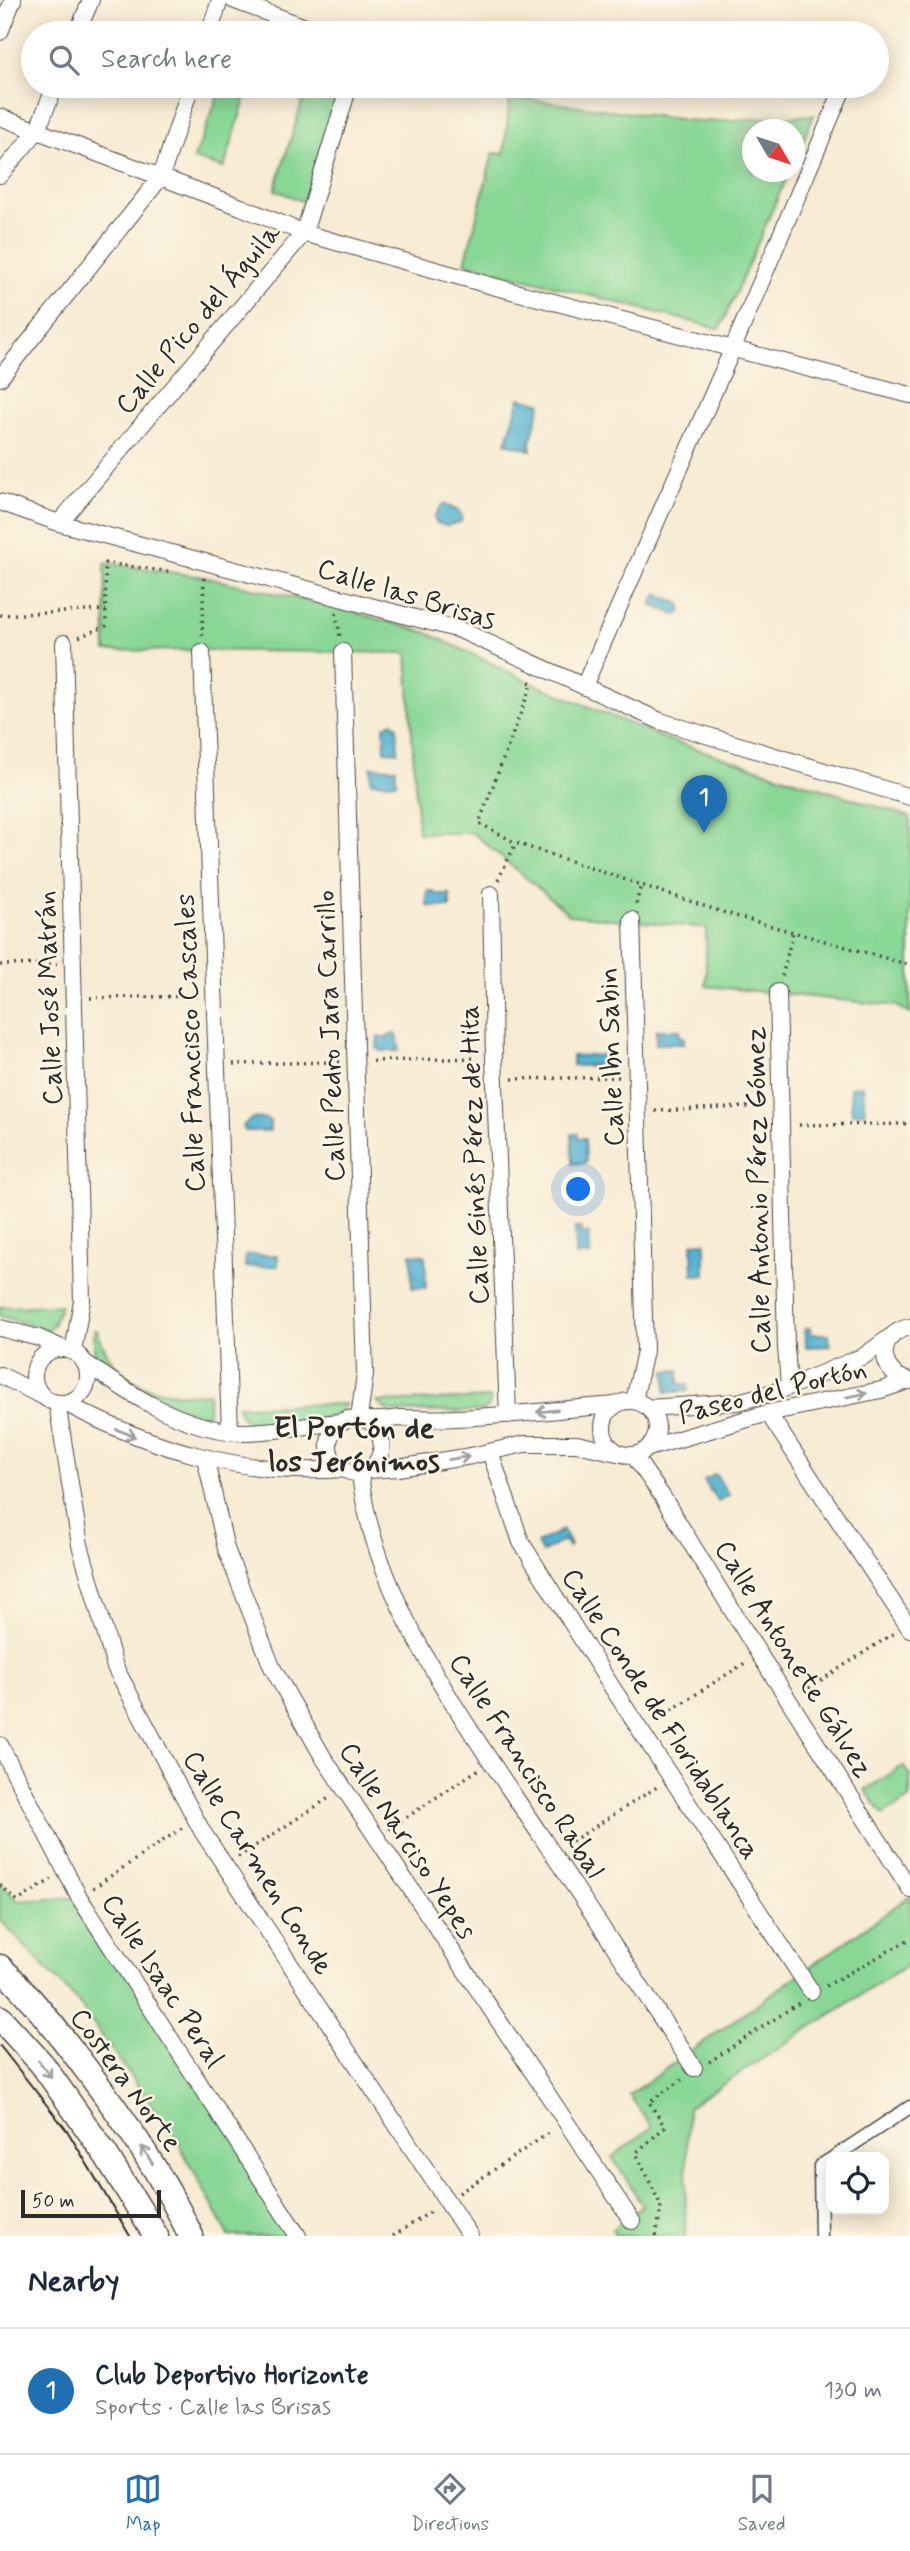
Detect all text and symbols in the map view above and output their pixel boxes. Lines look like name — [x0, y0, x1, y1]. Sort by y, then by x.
search box — [21, 21, 889, 98]
icon: search — [45, 41, 83, 79]
text: Search here — [101, 43, 232, 77]
north arrow — [742, 119, 805, 182]
street label: Calle Pico del Águila — [107, 215, 290, 423]
street label: Calle las Brisas — [313, 551, 500, 640]
pin: 1 — [681, 775, 727, 833]
street label: Calle Pedro Jara Carrillo — [308, 889, 355, 1182]
street label: Calle José Matrán — [28, 890, 73, 1106]
street label: Calle Francisco Cascales — [168, 893, 215, 1193]
street label: Calle Ibn Sabin — [591, 967, 634, 1147]
street label: Calle Ginés Pérez de Hita — [452, 1005, 499, 1305]
street label: Calle Antonio Pérez Gómez — [738, 1026, 781, 1354]
your location — [561, 1172, 595, 1206]
street label: Paseo del Portón — [675, 1351, 871, 1434]
one-way arrow — [845, 1387, 868, 1401]
one-way arrow — [536, 1405, 559, 1418]
district label: El Portón de los Jerónimos — [268, 1409, 440, 1482]
one-way arrow — [114, 1428, 136, 1440]
one-way arrow — [448, 1451, 470, 1464]
street label: Calle Antonete Gálvez — [705, 1534, 881, 1785]
street label: Calle Conde de Floridablanca — [552, 1562, 768, 1867]
street label: Calle Francisco Rabal — [439, 1647, 612, 1886]
street label: Calle Narciso Yepes — [329, 1736, 485, 1947]
street label: Calle Carmen Conde — [173, 1744, 341, 1983]
street label: Calle Isaac Peral — [92, 1887, 232, 2075]
street label: Costera Norte — [60, 2001, 190, 2160]
one-way arrow — [38, 2060, 53, 2078]
one-way arrow — [139, 2145, 153, 2165]
map controls — [826, 2152, 889, 2215]
button: locate — [826, 2152, 889, 2215]
scale bar — [21, 2187, 161, 2219]
text: 50 m — [32, 2189, 75, 2214]
text: Nearby — [28, 2262, 119, 2301]
text: Club Deportivo Horizonte — [95, 2359, 369, 2393]
text: 1 — [46, 2376, 56, 2406]
text: 130 m — [824, 2376, 882, 2406]
text: Sports · Calle las Brisas — [95, 2393, 331, 2423]
tab: Map — [124, 2470, 162, 2537]
tab: Directions — [411, 2470, 489, 2537]
tab: Saved — [738, 2470, 786, 2537]

